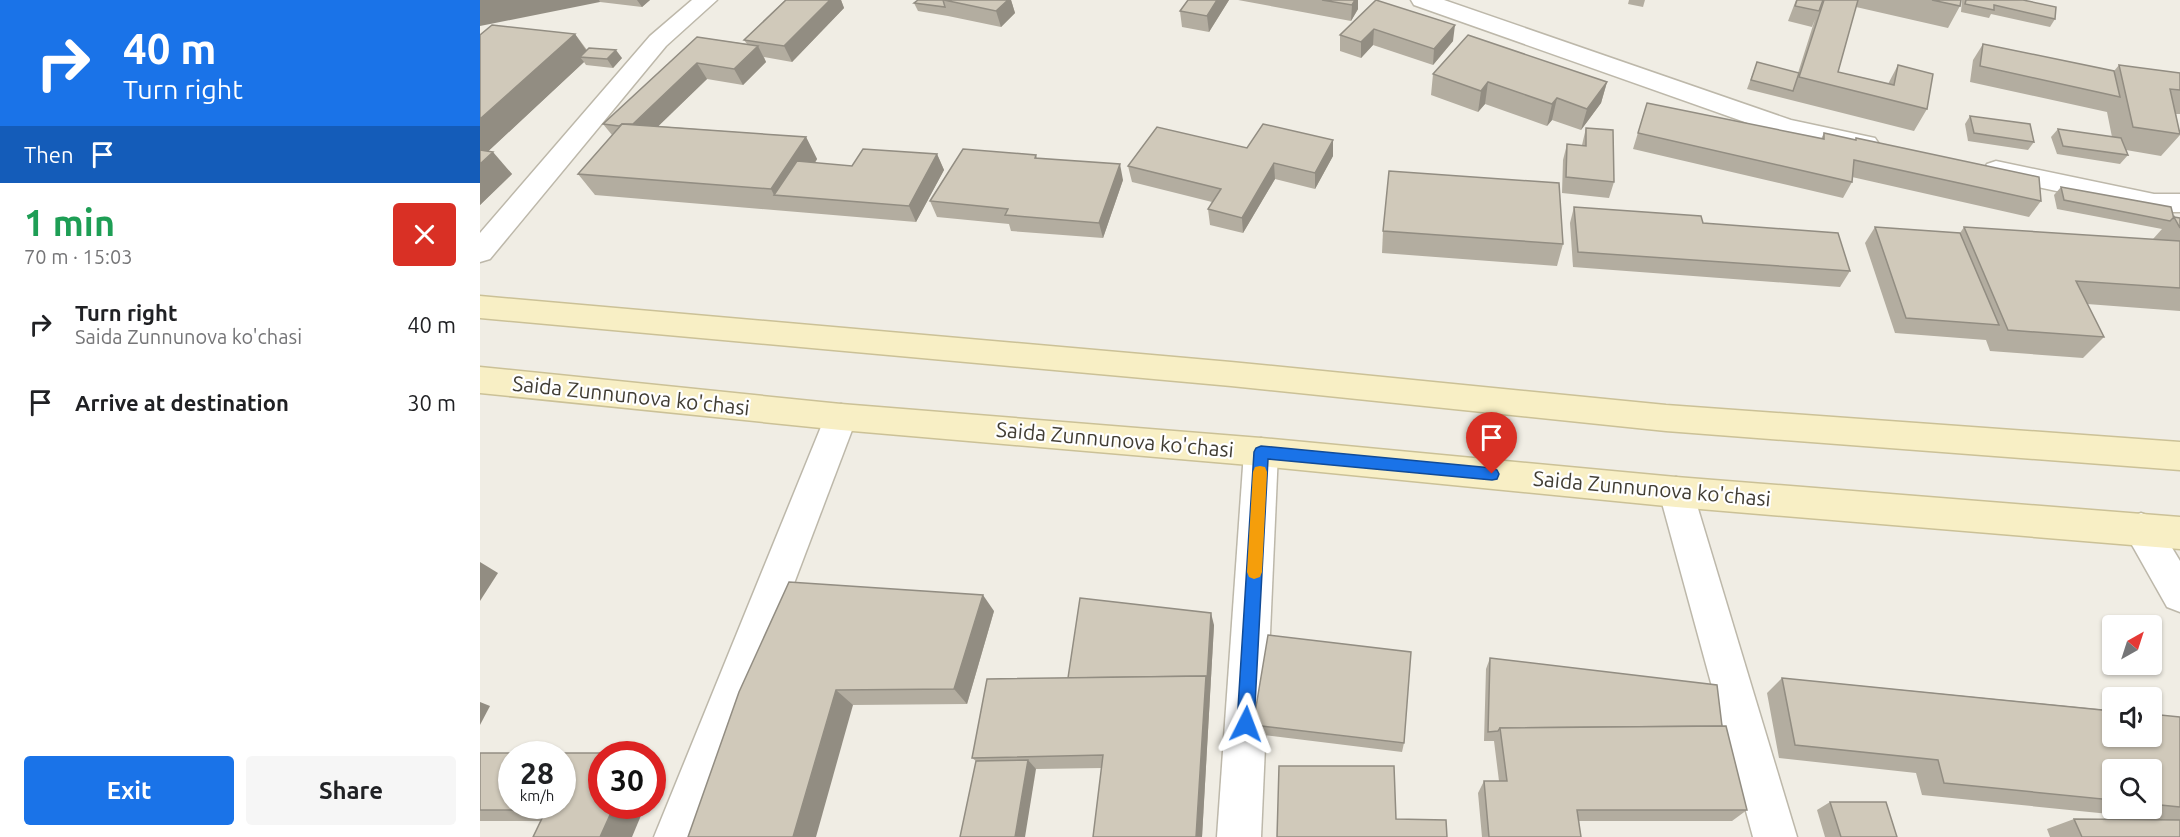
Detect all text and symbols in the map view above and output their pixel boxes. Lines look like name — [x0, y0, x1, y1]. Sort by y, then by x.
icon: right — [24, 24, 102, 102]
text: 40 m — [123, 25, 217, 72]
text: Turn right — [123, 74, 243, 104]
icon: arrive — [86, 138, 119, 171]
text: Then — [24, 142, 74, 167]
text: 1 min — [24, 202, 115, 243]
button: close — [393, 203, 456, 266]
text: 70 m · 15:03 — [24, 245, 133, 268]
text: Turn right — [75, 300, 177, 325]
icon: right — [24, 308, 57, 341]
text: 40 m — [407, 312, 456, 337]
text: Saida Zunnunova ko'chasi — [75, 325, 302, 348]
street label: Saida Zunnunova ko'chasi — [511, 371, 751, 419]
icon: arrive — [24, 386, 57, 419]
text: Arrive at destination — [75, 390, 289, 415]
text: 30 m — [407, 390, 456, 415]
pin — [1466, 412, 1517, 474]
street label: Saida Zunnunova ko'chasi — [995, 417, 1235, 461]
icon: arrive — [1475, 421, 1508, 454]
street label: Saida Zunnunova ko'chasi — [1532, 466, 1772, 510]
north arrow — [2102, 615, 2162, 675]
map controls — [2102, 615, 2162, 819]
button: sound — [2102, 687, 2162, 747]
position arrow — [1214, 692, 1278, 756]
speed limit sign: 30 — [588, 741, 666, 819]
button: Exit — [24, 756, 234, 825]
button: Share — [246, 756, 456, 825]
text: 28 — [520, 756, 554, 790]
button: search — [2102, 759, 2162, 819]
text: km/h — [520, 787, 554, 804]

